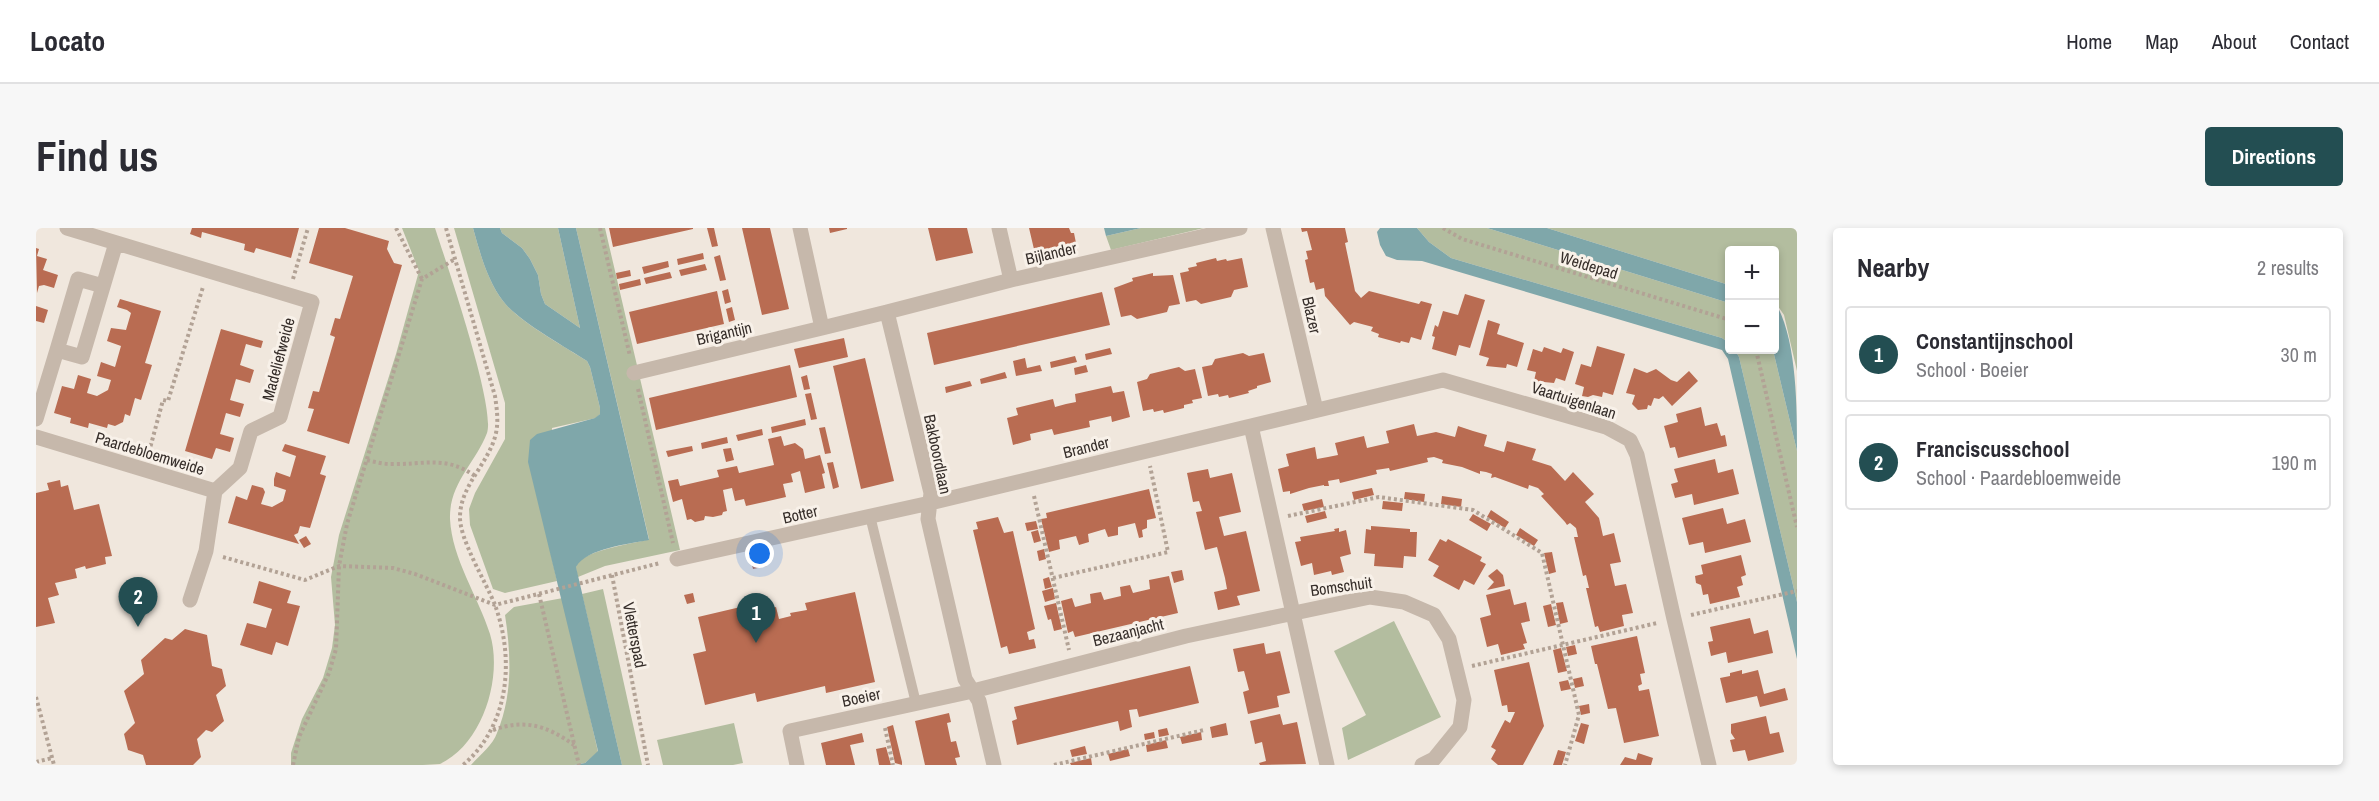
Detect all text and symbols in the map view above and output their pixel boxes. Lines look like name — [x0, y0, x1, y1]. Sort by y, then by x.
text: Locato — [30, 22, 105, 60]
text: Home — [2066, 27, 2112, 56]
text: Map — [2145, 27, 2179, 56]
text: About — [2212, 27, 2257, 56]
text: Contact — [2290, 27, 2349, 56]
button: Directions — [2205, 127, 2343, 186]
text: Find us — [36, 128, 158, 184]
street label: Bijlander — [1023, 236, 1079, 270]
street label: Weidepad — [1557, 246, 1621, 284]
map controls — [1725, 246, 1779, 354]
button: + — [1725, 246, 1779, 300]
text: Nearby — [1857, 250, 1929, 285]
text: 2 results — [2257, 254, 2319, 281]
street label: Blazer — [1297, 294, 1327, 336]
button: − — [1725, 300, 1779, 354]
street label: Madeliefweide — [256, 315, 300, 403]
street label: Brigantijn — [694, 316, 754, 350]
text: Constantijnschool — [1916, 326, 2073, 356]
text: 1 — [1874, 341, 1883, 368]
text: 30 m — [2281, 341, 2317, 368]
text: School · Boeier — [1916, 356, 2028, 383]
street label: Vaartuigenlaan — [1529, 376, 1619, 424]
street label: Bakboordlaan — [919, 412, 957, 496]
street label: Paardebloemweide — [93, 426, 207, 480]
street label: Brander — [1061, 431, 1112, 463]
text: Franciscusschool — [1916, 434, 2069, 464]
text: 2 — [1874, 449, 1883, 476]
text: 190 m — [2271, 449, 2317, 476]
text: School · Paardebloemweide — [1916, 464, 2121, 491]
street label: Botter — [780, 499, 820, 529]
your location — [745, 539, 774, 568]
street label: Bomschuit — [1309, 571, 1374, 601]
pin: 2 — [118, 578, 158, 627]
pin: 1 — [736, 594, 776, 643]
street label: Vletterspad — [618, 600, 652, 670]
street label: Bezaanjacht — [1090, 613, 1166, 651]
street label: Boeier — [840, 682, 883, 712]

